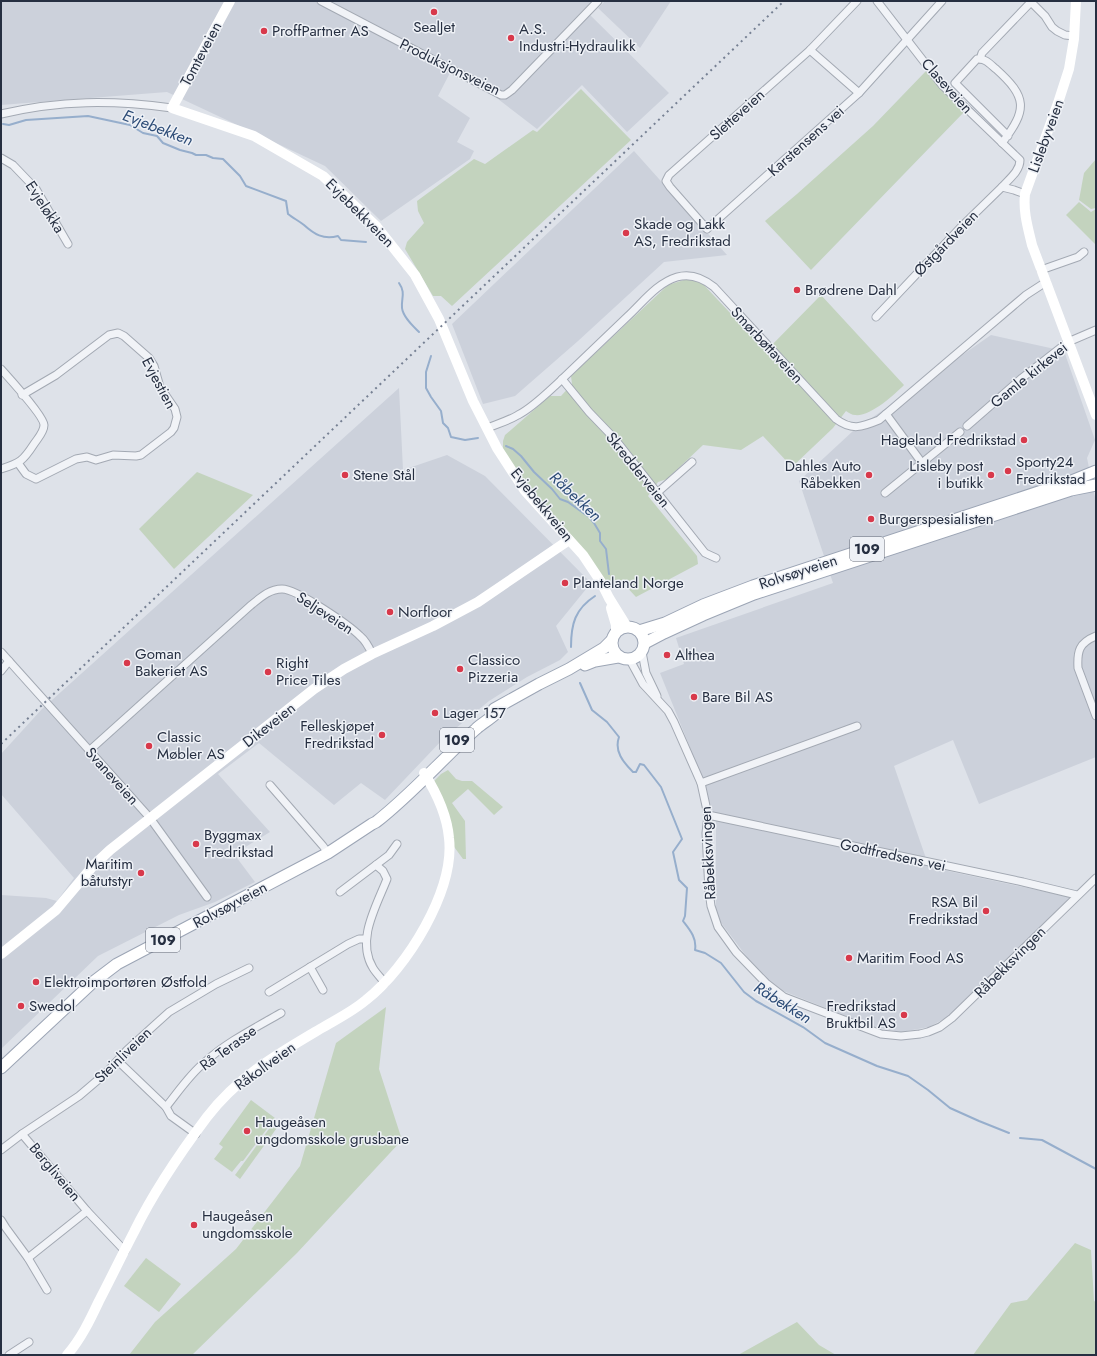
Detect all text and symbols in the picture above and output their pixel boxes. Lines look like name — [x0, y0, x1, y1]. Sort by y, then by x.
marker: SealJet — [429, 7, 439, 17]
place label: SealJet — [413, 16, 455, 38]
street label: Tomteveien — [175, 18, 227, 90]
place label: A.S. Industri-Hydraulikk — [519, 18, 636, 57]
place label: ProffPartner AS — [272, 20, 369, 42]
marker: ProffPartner AS — [259, 26, 269, 36]
street label: Produksjonsveien — [396, 33, 504, 101]
marker: A.S. Industri-Hydraulikk — [506, 33, 516, 43]
street label: Claseveien — [916, 53, 978, 119]
street label: Sletteveien — [704, 84, 770, 146]
street label: Lislebyveien — [1023, 96, 1069, 176]
street label: Karstensens vei — [763, 101, 849, 181]
water label: Evjebekken — [119, 104, 196, 151]
street label: Evjebekkveien — [321, 174, 399, 252]
street label: Evjeløkka — [20, 177, 70, 237]
street label: Østgårdveien — [909, 205, 983, 281]
place label: Skade og Lakk AS, Fredrikstad — [634, 213, 731, 252]
marker: Skade og Lakk AS, Fredrikstad — [621, 228, 631, 238]
place label: Brødrene Dahl — [805, 279, 897, 301]
marker: Brødrene Dahl — [792, 285, 802, 295]
street label: Smørbøttaveien — [726, 302, 808, 388]
street label: Gamle kirkevei — [986, 337, 1072, 413]
street label: Evjestien — [136, 353, 182, 413]
street label: Skredderveien — [601, 428, 675, 512]
place label: Hageland Fredrikstad — [881, 429, 1016, 451]
marker: Hageland Fredrikstad — [1019, 435, 1029, 445]
place label: Sporty24 Fredrikstad — [1016, 451, 1085, 490]
place label: Dahles Auto Råbekken — [785, 455, 861, 494]
place label: Lisleby post i butikk — [909, 455, 983, 494]
street label: Evjebekkveien — [505, 463, 579, 547]
place label: Stene Stål — [353, 464, 415, 486]
water label: Råbekken — [544, 466, 607, 527]
marker: Sporty24 Fredrikstad — [1003, 466, 1013, 476]
marker: Stene Stål — [340, 470, 350, 480]
marker: Dahles Auto Råbekken — [864, 470, 874, 480]
marker: Lisleby post i butikk — [986, 470, 996, 480]
place label: Burgerspesialisten — [879, 508, 994, 530]
marker: Burgerspesialisten — [866, 514, 876, 524]
road number: 109 — [850, 537, 884, 561]
street label: Rolvsøyveien — [756, 549, 840, 595]
place label: Planteland Norge — [573, 572, 684, 594]
marker: Planteland Norge — [560, 578, 570, 588]
street label: Seljeveien — [292, 586, 358, 640]
place label: Norfloor — [398, 601, 453, 623]
marker: Norfloor — [385, 607, 395, 617]
place label: Goman Bakeriet AS — [135, 643, 208, 682]
place label: Althea — [675, 644, 715, 666]
place label: Classico Pizzeria — [468, 649, 520, 688]
marker: Althea — [662, 650, 672, 660]
place label: Right Price Tiles — [276, 652, 340, 691]
marker: Goman Bakeriet AS — [122, 658, 132, 668]
marker: Classico Pizzeria — [455, 664, 465, 674]
marker: Right Price Tiles — [263, 667, 273, 677]
place label: Bare Bil AS — [702, 686, 773, 708]
marker: Bare Bil AS — [689, 692, 699, 702]
street label: Dikeveien — [238, 697, 300, 753]
place label: Lager 157 — [443, 702, 506, 724]
marker: Lager 157 — [430, 708, 440, 718]
place label: Felleskjøpet Fredrikstad — [300, 715, 374, 754]
place label: Classic Møbler AS — [157, 726, 225, 765]
road number: 109 — [440, 728, 474, 752]
marker: Felleskjøpet Fredrikstad — [377, 730, 387, 740]
marker: Classic Møbler AS — [144, 741, 154, 751]
street label: Svaneveien — [80, 742, 144, 810]
street label: Råbekksvingen — [695, 806, 721, 900]
place label: Byggmax Fredrikstad — [204, 824, 273, 863]
street label: Godtfredsens vei — [838, 833, 948, 877]
marker: Byggmax Fredrikstad — [191, 839, 201, 849]
place label: Maritim båtutstyr — [81, 853, 134, 892]
marker: Maritim båtutstyr — [136, 868, 146, 878]
street label: Rolvsøyveien — [189, 876, 271, 934]
place label: RSA Bil Fredrikstad — [909, 891, 978, 930]
marker: RSA Bil Fredrikstad — [981, 906, 991, 916]
street label: Råbekksvingen — [969, 921, 1051, 1003]
road number: 109 — [146, 928, 180, 952]
place label: Maritim Food AS — [857, 947, 964, 969]
marker: Maritim Food AS — [844, 953, 854, 963]
place label: Elektroimportøren Østfold — [44, 971, 207, 993]
water label: Råbekken — [750, 976, 816, 1029]
marker: Elektroimportøren Østfold — [31, 977, 41, 987]
place label: Swedol — [29, 995, 75, 1017]
place label: Fredrikstad Bruktbil AS — [826, 995, 896, 1034]
marker: Swedol — [16, 1001, 26, 1011]
marker: Fredrikstad Bruktbil AS — [899, 1010, 909, 1020]
street label: Rå Terasse — [195, 1020, 261, 1076]
street label: Steinliveien — [89, 1022, 157, 1088]
street label: Råkollveien — [230, 1036, 300, 1096]
place label: Haugeåsen ungdomsskole grusbane — [255, 1111, 409, 1150]
marker: Haugeåsen ungdomsskole grusbane — [242, 1126, 252, 1136]
street label: Bergliveien — [24, 1138, 86, 1206]
place label: Haugeåsen ungdomsskole — [202, 1205, 293, 1244]
marker: Haugeåsen ungdomsskole — [189, 1220, 199, 1230]

